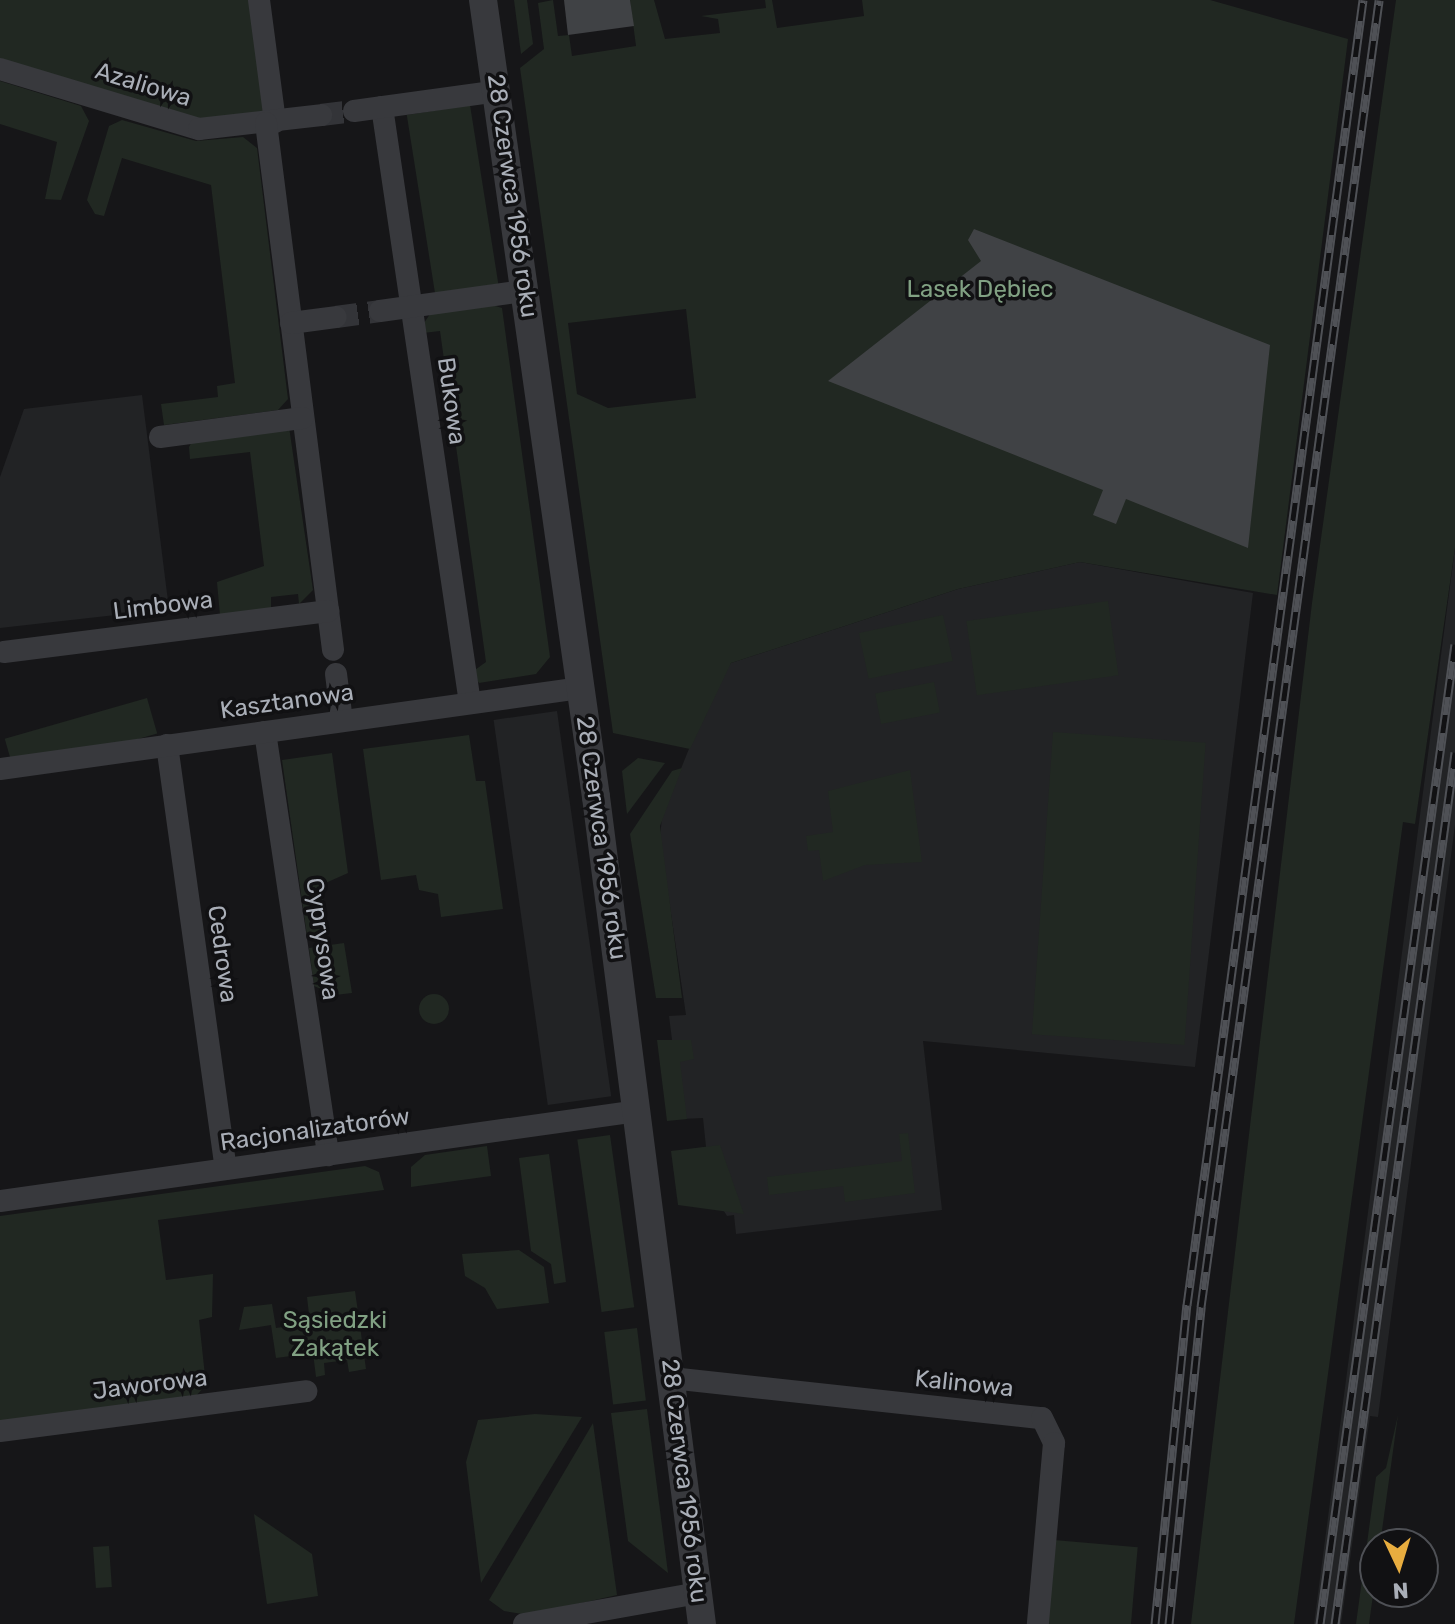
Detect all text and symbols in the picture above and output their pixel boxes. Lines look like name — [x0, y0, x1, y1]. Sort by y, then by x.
street label: Azaliowa — [92, 57, 194, 113]
street label: 28 Czerwca 1956 roku — [481, 72, 543, 320]
park label: Lasek Dębiec — [906, 276, 1054, 304]
street label: Bukowa — [431, 355, 471, 447]
street label: Limbowa — [111, 586, 215, 626]
street label: Kasztanowa — [218, 678, 356, 726]
street label: 28 Czerwca 1956 roku — [570, 714, 632, 962]
street label: Cyprysowa — [299, 876, 345, 1002]
street label: Cedrowa — [201, 903, 243, 1005]
street label: Racjonalizatorów — [218, 1102, 412, 1158]
park label: Sąsiedzki Zakątek — [283, 1307, 387, 1363]
street label: 28 Czerwca 1956 roku — [655, 1357, 713, 1605]
street label: Jaworowa — [91, 1364, 209, 1406]
street label: Kalinowa — [913, 1364, 1015, 1404]
north arrow — [1359, 1528, 1439, 1608]
text: N — [1392, 1576, 1409, 1604]

